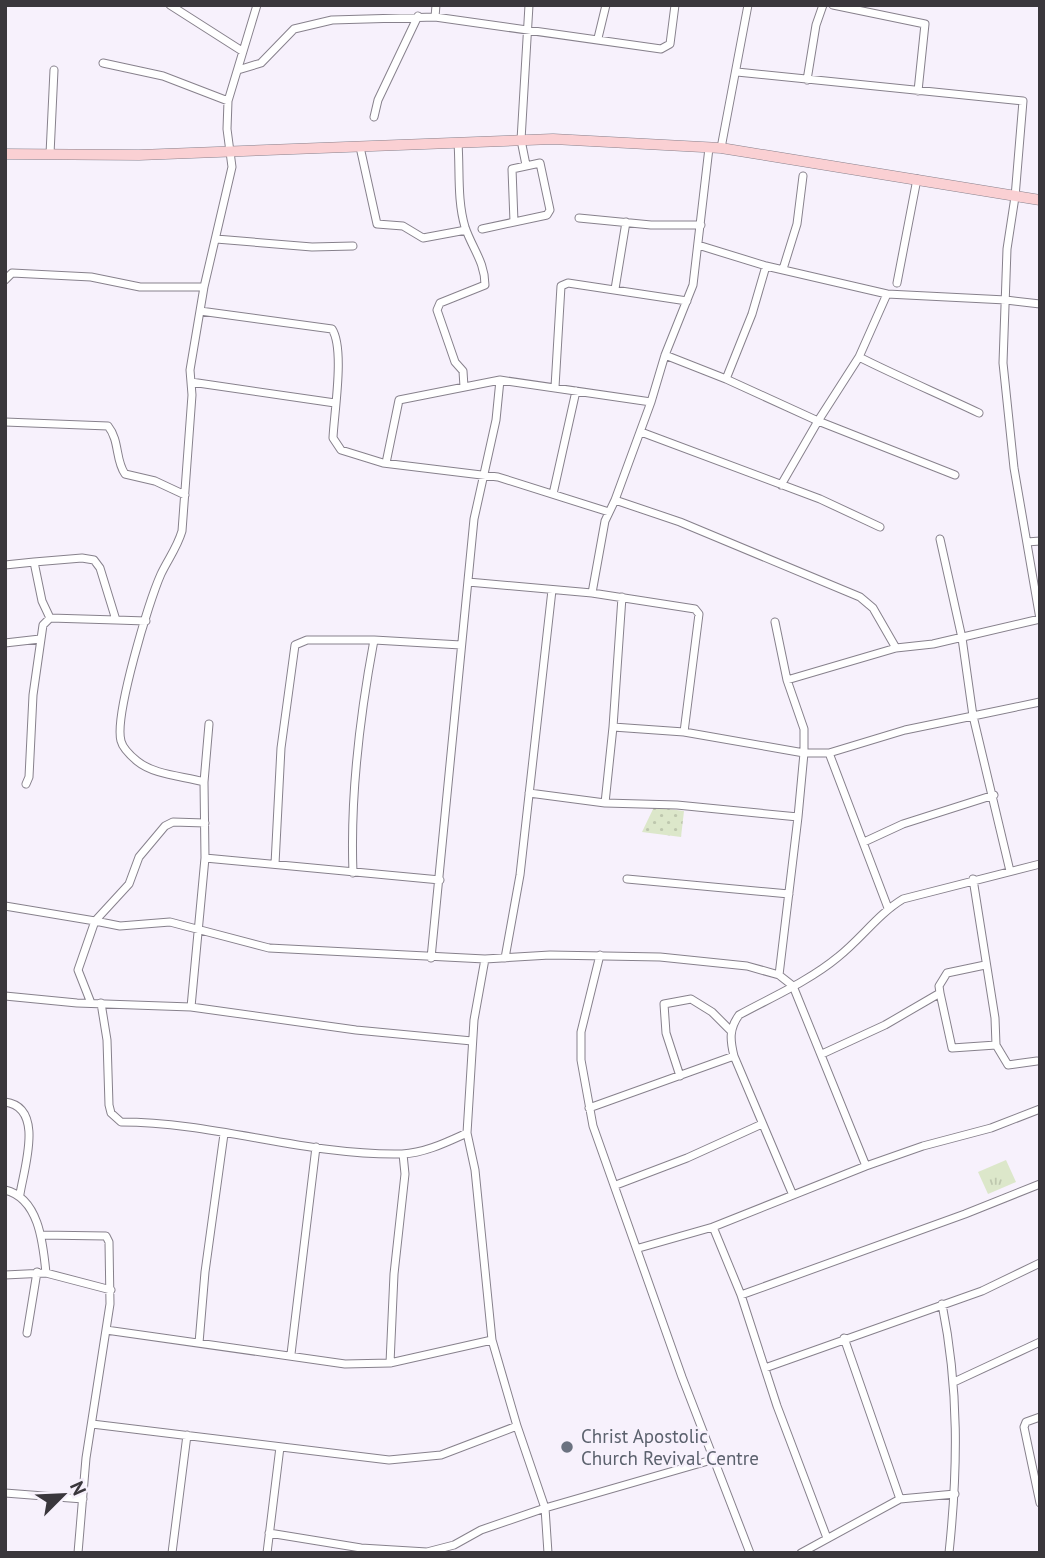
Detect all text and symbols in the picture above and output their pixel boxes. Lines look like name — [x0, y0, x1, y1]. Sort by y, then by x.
place label: Christ Apostolic Church Revival Centre — [581, 1424, 759, 1470]
marker: Christ Apostolic Church Revival Centre — [559, 1439, 575, 1455]
north arrow — [28, 1460, 98, 1530]
text: N — [65, 1478, 92, 1499]

